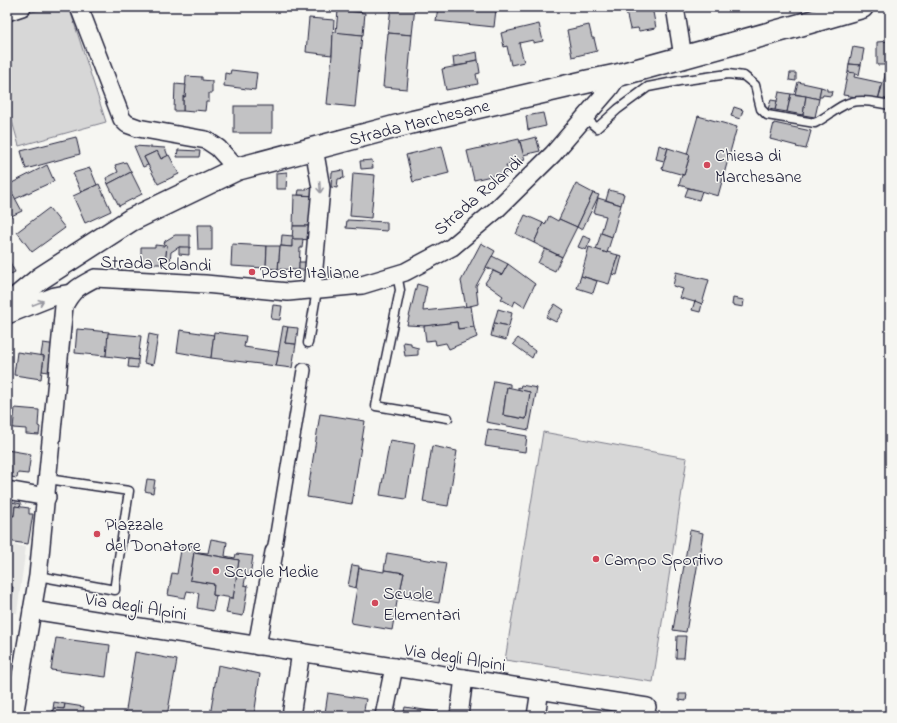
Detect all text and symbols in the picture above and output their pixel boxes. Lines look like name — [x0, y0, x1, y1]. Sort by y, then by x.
street label: Strada Marchesane — [347, 94, 493, 154]
place label: Chiesa di Marchesane — [715, 144, 803, 191]
street label: Strada Rolandi — [429, 150, 530, 243]
marker: Chiesa di Marchesane — [702, 160, 712, 170]
one-way arrow — [316, 180, 323, 193]
street label: Strada Rolandi — [100, 250, 212, 280]
place label: Poste Italiane — [260, 261, 360, 287]
marker: Poste Italiane — [247, 267, 257, 277]
one-way arrow — [32, 298, 44, 306]
place label: Piazzale del Donatore — [105, 513, 202, 560]
marker: Piazzale del Donatore — [92, 529, 102, 539]
place label: Campo Sportivo — [604, 548, 723, 574]
marker: Campo Sportivo — [591, 554, 601, 564]
place label: Scuole Medie — [224, 560, 320, 586]
marker: Scuole Medie — [211, 566, 221, 576]
place label: Scuole Elementari — [383, 582, 461, 629]
street label: Via degli Alpini — [82, 587, 188, 630]
marker: Scuole Elementari — [370, 598, 380, 608]
street label: Via degli Alpini — [401, 638, 507, 681]

